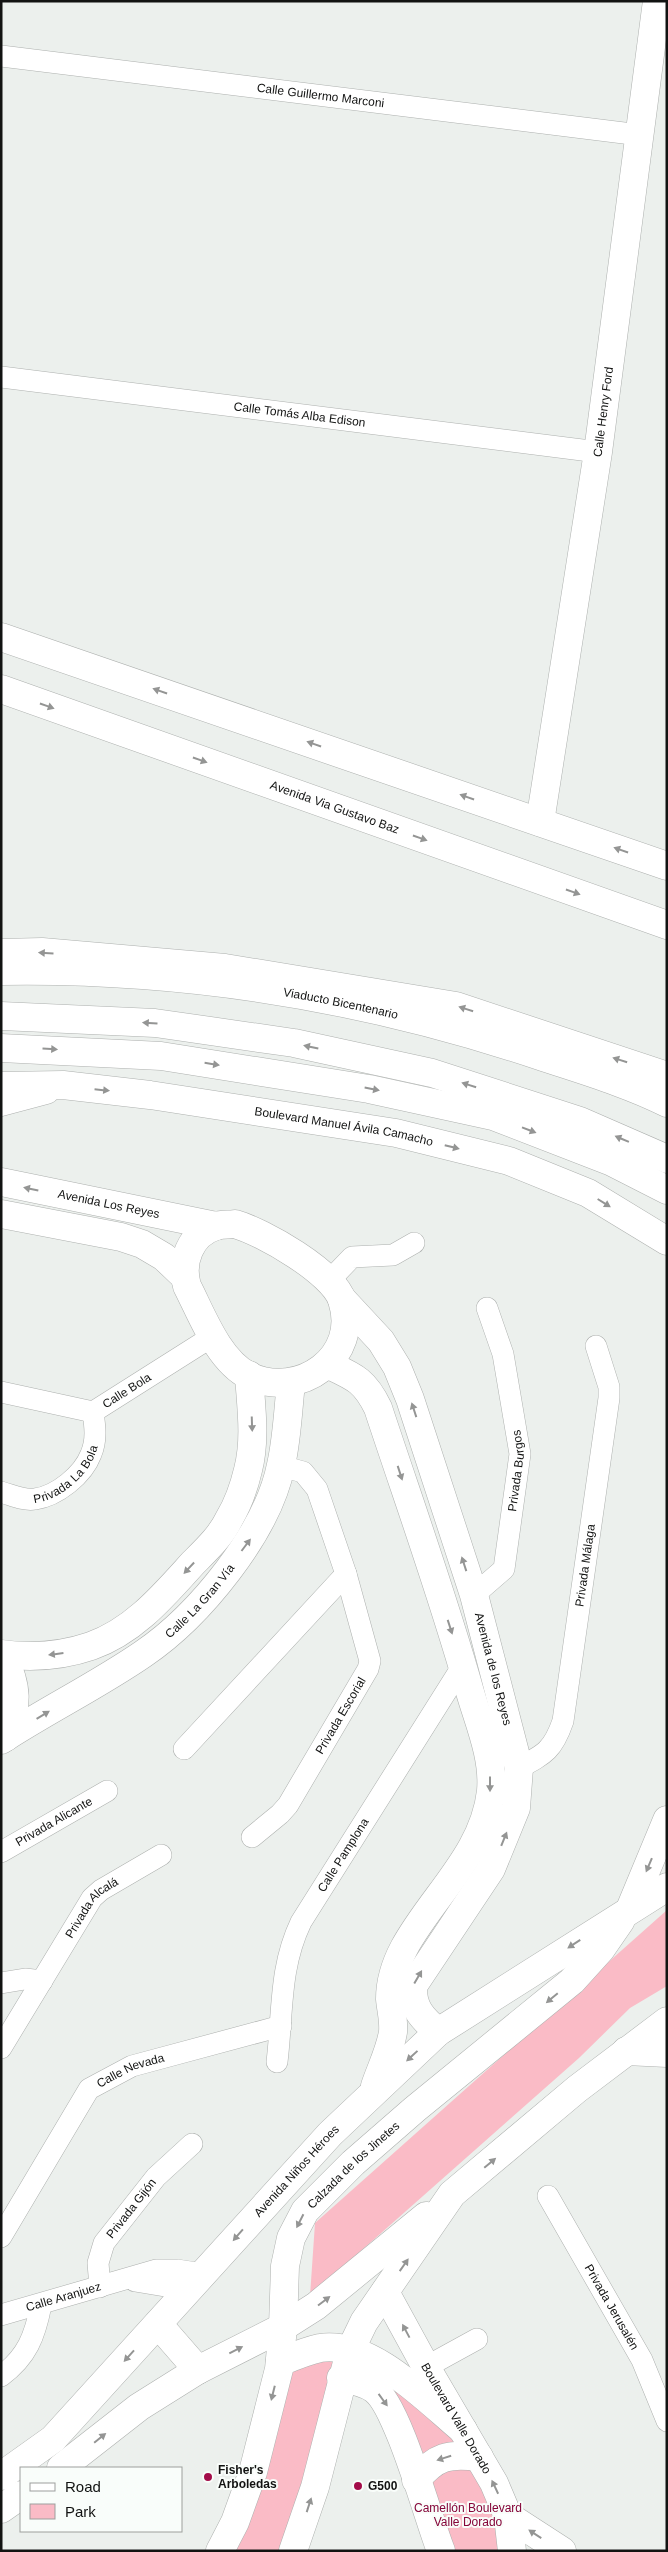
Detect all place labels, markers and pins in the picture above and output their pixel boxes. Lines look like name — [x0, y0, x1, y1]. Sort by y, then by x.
place label: Fisher's Arboledas — [218, 2463, 277, 2491]
marker: Fisher's Arboledas — [202, 2471, 214, 2483]
place label: G500 — [368, 2479, 398, 2493]
marker: G500 — [352, 2480, 364, 2492]

